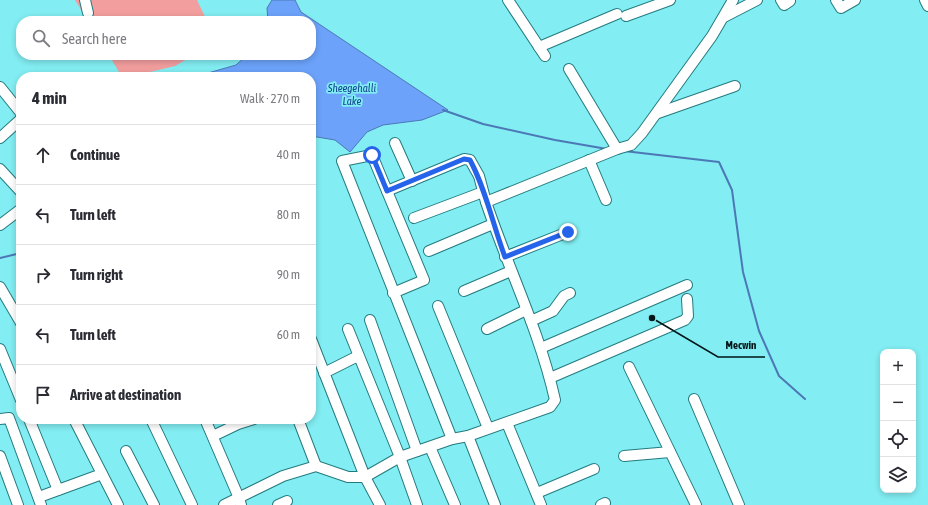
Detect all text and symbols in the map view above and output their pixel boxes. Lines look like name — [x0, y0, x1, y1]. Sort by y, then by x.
search box — [16, 16, 316, 60]
icon: search — [30, 27, 52, 49]
text: Search here — [62, 30, 127, 47]
water label: Sheegehalli Lake — [327, 82, 377, 107]
text: 4 min — [32, 88, 67, 108]
text: Walk · 270 m — [240, 91, 300, 106]
icon: ahead — [32, 144, 54, 166]
text: Continue — [70, 146, 120, 163]
route start — [363, 146, 381, 164]
text: 40 m — [277, 147, 300, 162]
icon: left — [32, 204, 54, 226]
text: Turn left — [70, 206, 116, 223]
text: 80 m — [277, 207, 300, 222]
route end — [559, 223, 577, 241]
icon: right — [32, 264, 54, 286]
text: Turn right — [70, 266, 123, 283]
text: 90 m — [277, 267, 300, 282]
icon: left — [32, 324, 54, 346]
text: Turn left — [70, 326, 116, 343]
text: 60 m — [277, 327, 300, 342]
callout: Mecwin — [718, 334, 765, 357]
text: Mecwin — [726, 339, 756, 351]
map controls — [880, 349, 916, 493]
button: + — [880, 349, 916, 385]
icon: arrive — [32, 384, 54, 406]
button: − — [880, 385, 916, 421]
text: Arrive at destination — [70, 386, 181, 403]
button: locate — [880, 421, 916, 457]
button: layers — [880, 457, 916, 493]

